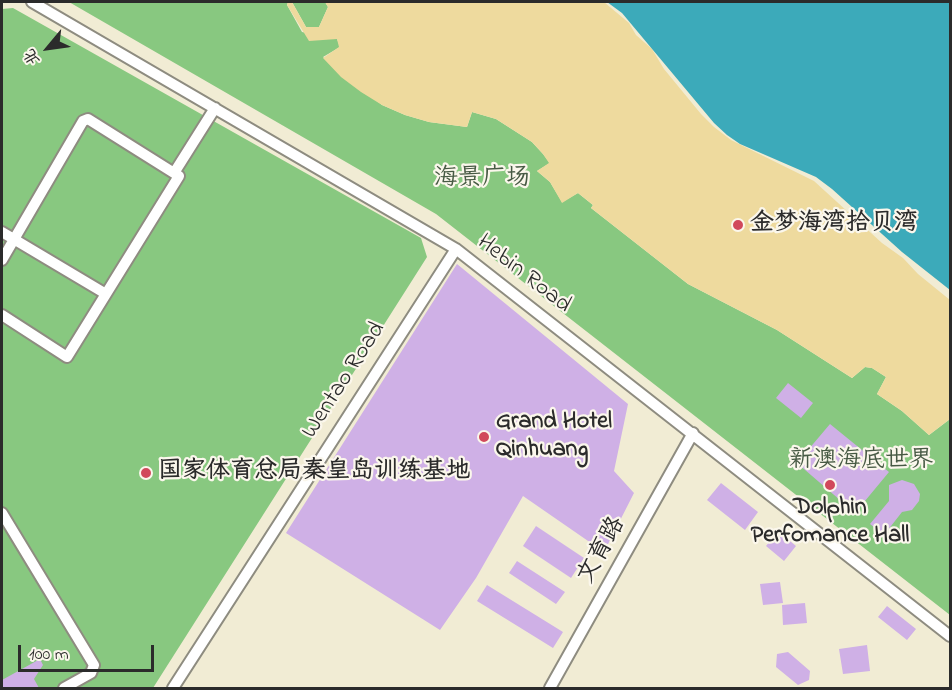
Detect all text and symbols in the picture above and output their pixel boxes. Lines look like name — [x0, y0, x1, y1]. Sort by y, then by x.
north arrow — [18, 18, 78, 78]
text: 北 — [18, 44, 47, 70]
park label: 海景广场 — [434, 166, 530, 194]
place label: 金梦海湾拾贝湾 — [750, 211, 918, 239]
marker: 金梦海湾拾贝湾 — [731, 218, 745, 232]
street label: Hebin Road — [470, 229, 576, 321]
street label: Wentao Road — [297, 317, 393, 445]
place label: Grand Hotel Qinhuang — [496, 409, 612, 465]
marker: Grand Hotel Qinhuang — [477, 430, 491, 444]
park label: 新澳海底世界 — [789, 448, 933, 476]
place label: 国家体育总局秦皇岛训练基地 — [158, 459, 470, 487]
marker: 国家体育总局秦皇岛训练基地 — [139, 466, 153, 480]
marker: Dolphin Perfomance Hall — [823, 478, 837, 492]
place label: Dolphin Perfomance Hall — [751, 495, 909, 551]
street label: 文育路 — [573, 513, 633, 589]
scale bar — [21, 633, 158, 671]
text: 100 m — [29, 642, 69, 668]

